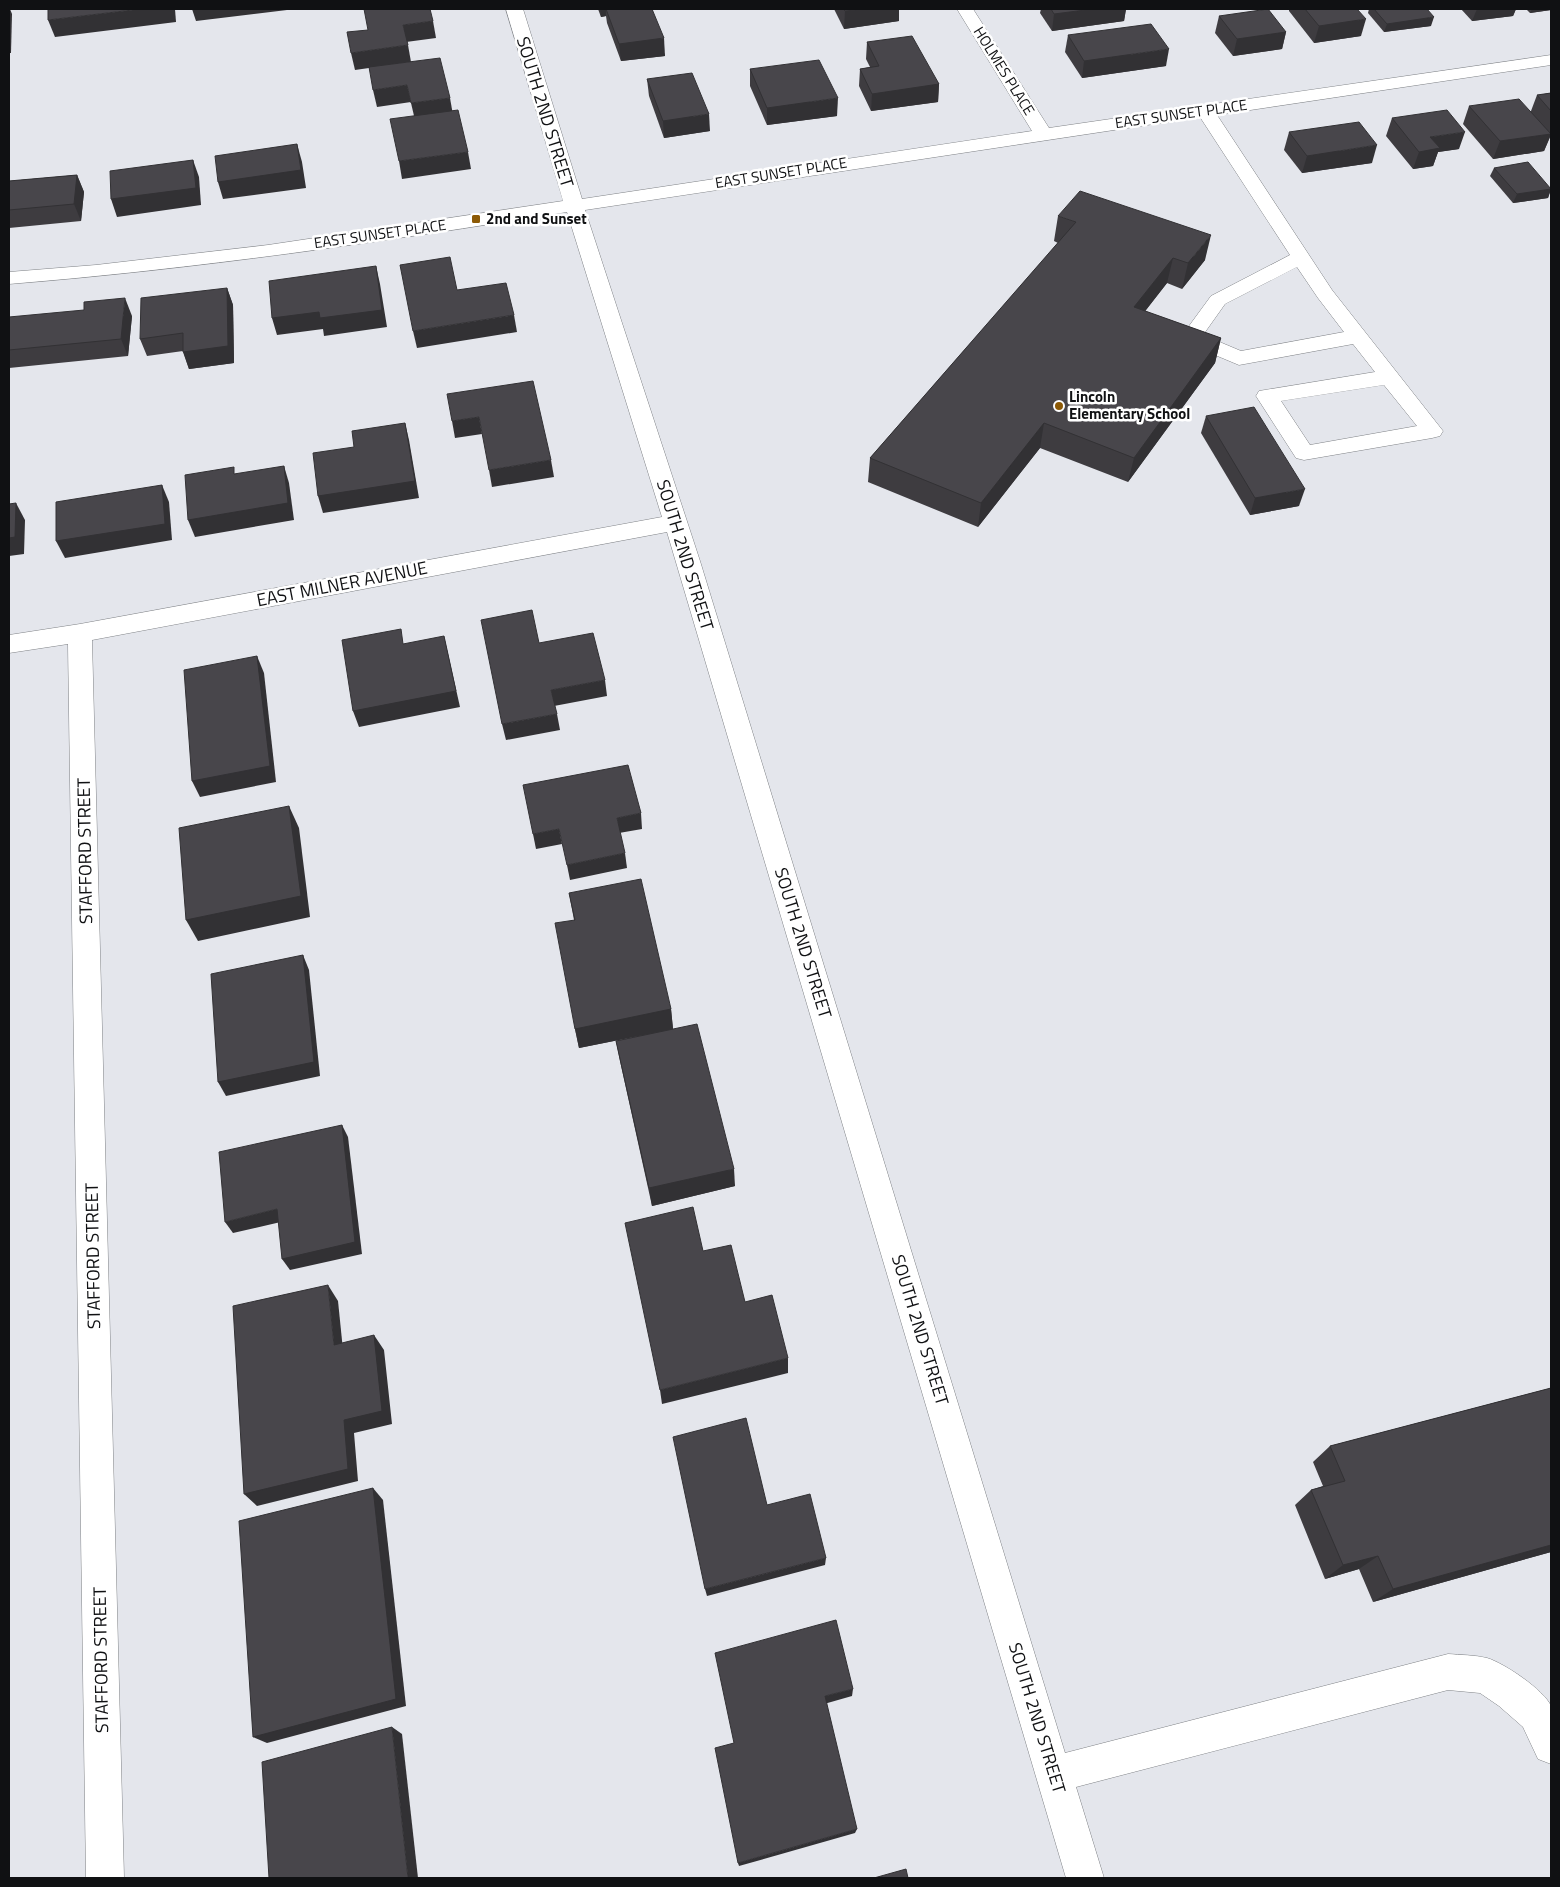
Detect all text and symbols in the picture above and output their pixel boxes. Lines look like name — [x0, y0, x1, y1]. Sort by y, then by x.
street label: HOLMES PLACE — [968, 22, 1041, 120]
street label: SOUTH 2ND STREET — [510, 33, 581, 191]
street label: EAST SUNSET PLACE — [1113, 93, 1249, 134]
street label: EAST SUNSET PLACE — [713, 151, 849, 194]
place label: 2nd and Sunset — [486, 207, 587, 230]
street label: EAST SUNSET PLACE — [312, 213, 448, 254]
marker: 2nd and Sunset — [470, 213, 482, 225]
place label: Lincoln Elementary School — [1069, 385, 1190, 425]
marker: Lincoln Elementary School — [1053, 400, 1065, 412]
street label: SOUTH 2ND STREET — [650, 476, 721, 634]
street label: EAST MILNER AVENUE — [254, 554, 430, 613]
street label: STAFFORD STREET — [70, 777, 99, 924]
street label: SOUTH 2ND STREET — [768, 864, 839, 1022]
street label: STAFFORD STREET — [78, 1182, 107, 1329]
street label: SOUTH 2ND STREET — [885, 1251, 956, 1409]
street label: STAFFORD STREET — [86, 1586, 115, 1733]
street label: SOUTH 2ND STREET — [1002, 1639, 1073, 1797]

